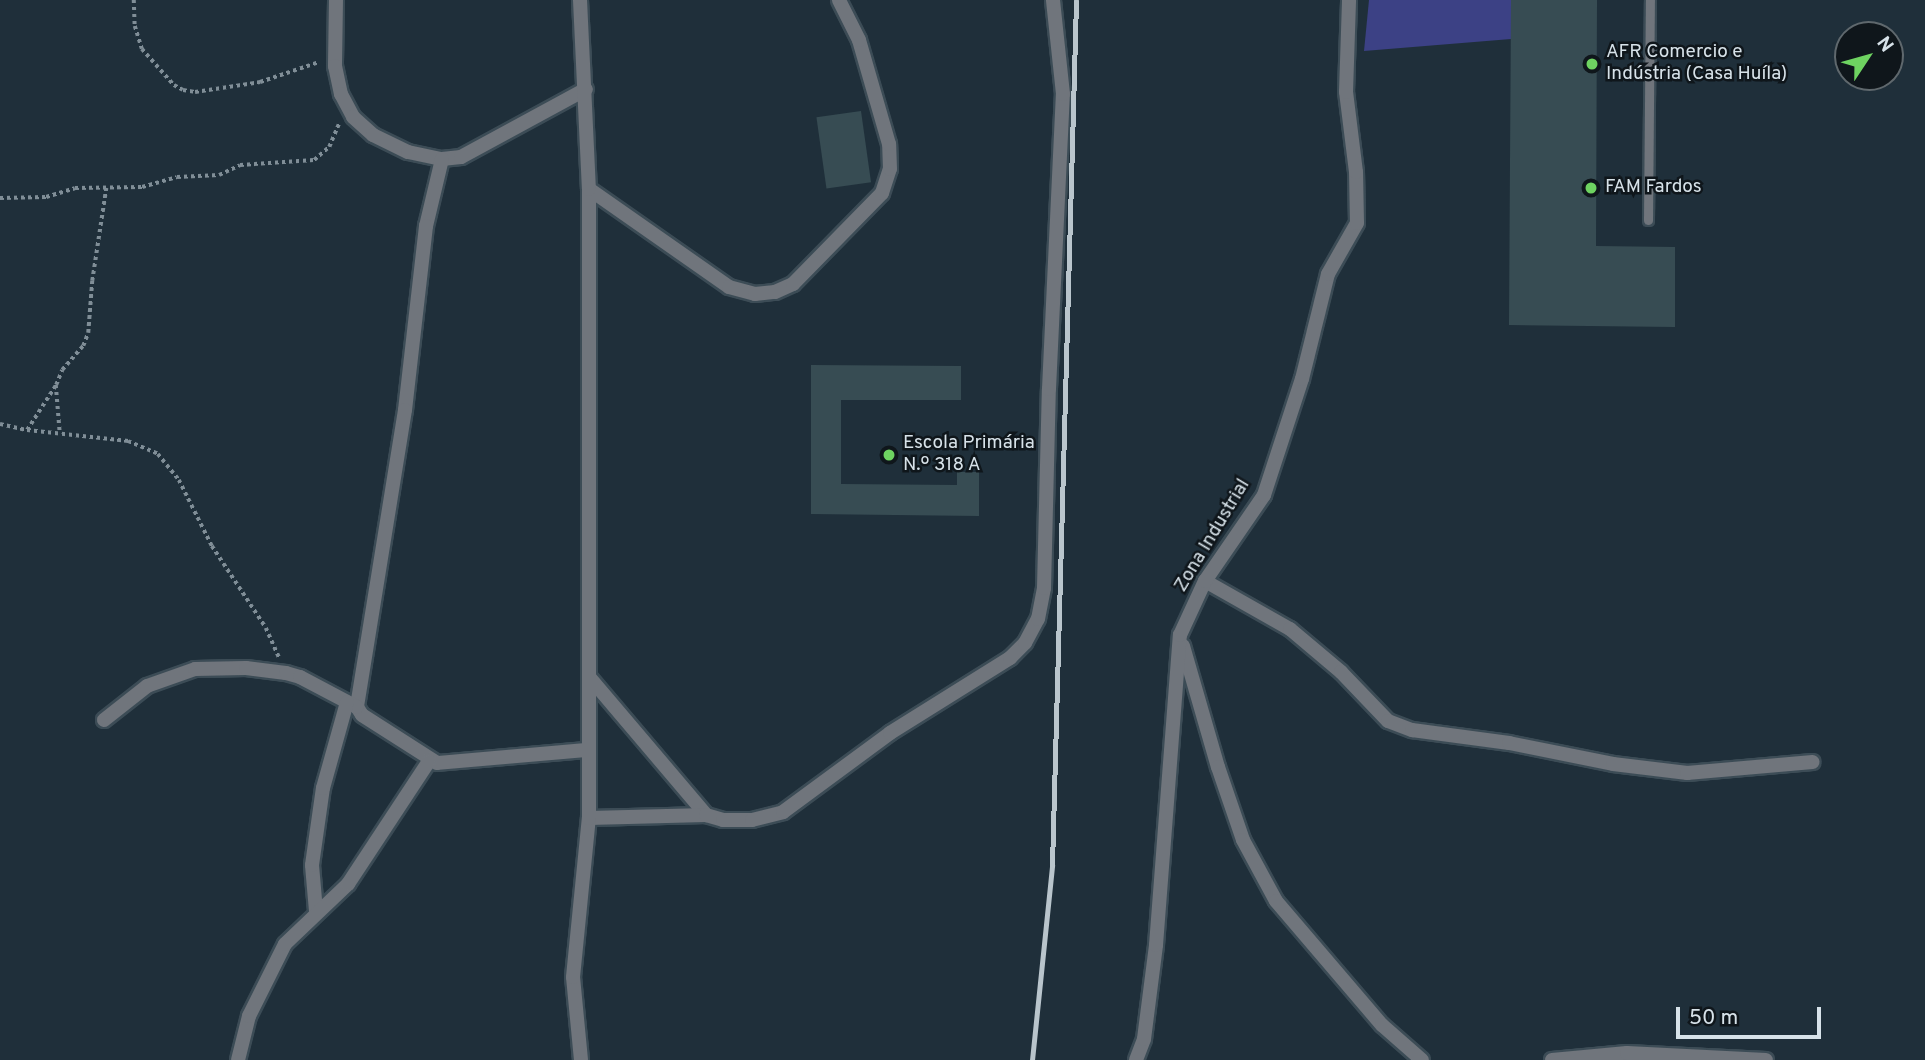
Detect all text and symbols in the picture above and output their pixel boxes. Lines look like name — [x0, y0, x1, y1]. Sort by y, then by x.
north arrow — [1834, 21, 1904, 91]
text: N — [1871, 32, 1898, 57]
place label: AFR Comercio e Indústria (Casa Huíla) — [1606, 42, 1787, 86]
marker: AFR Comercio e Indústria (Casa Huíla) — [1584, 56, 1600, 72]
place label: FAM Fardos — [1605, 177, 1702, 199]
marker: FAM Fardos — [1583, 180, 1599, 196]
place label: Escola Primária N.º 318 A — [903, 433, 1035, 477]
marker: Escola Primária N.º 318 A — [881, 447, 897, 463]
street label: Zona Industrial — [1170, 475, 1256, 597]
scale bar — [1680, 993, 1825, 1038]
text: 50 m — [1689, 1005, 1738, 1032]

